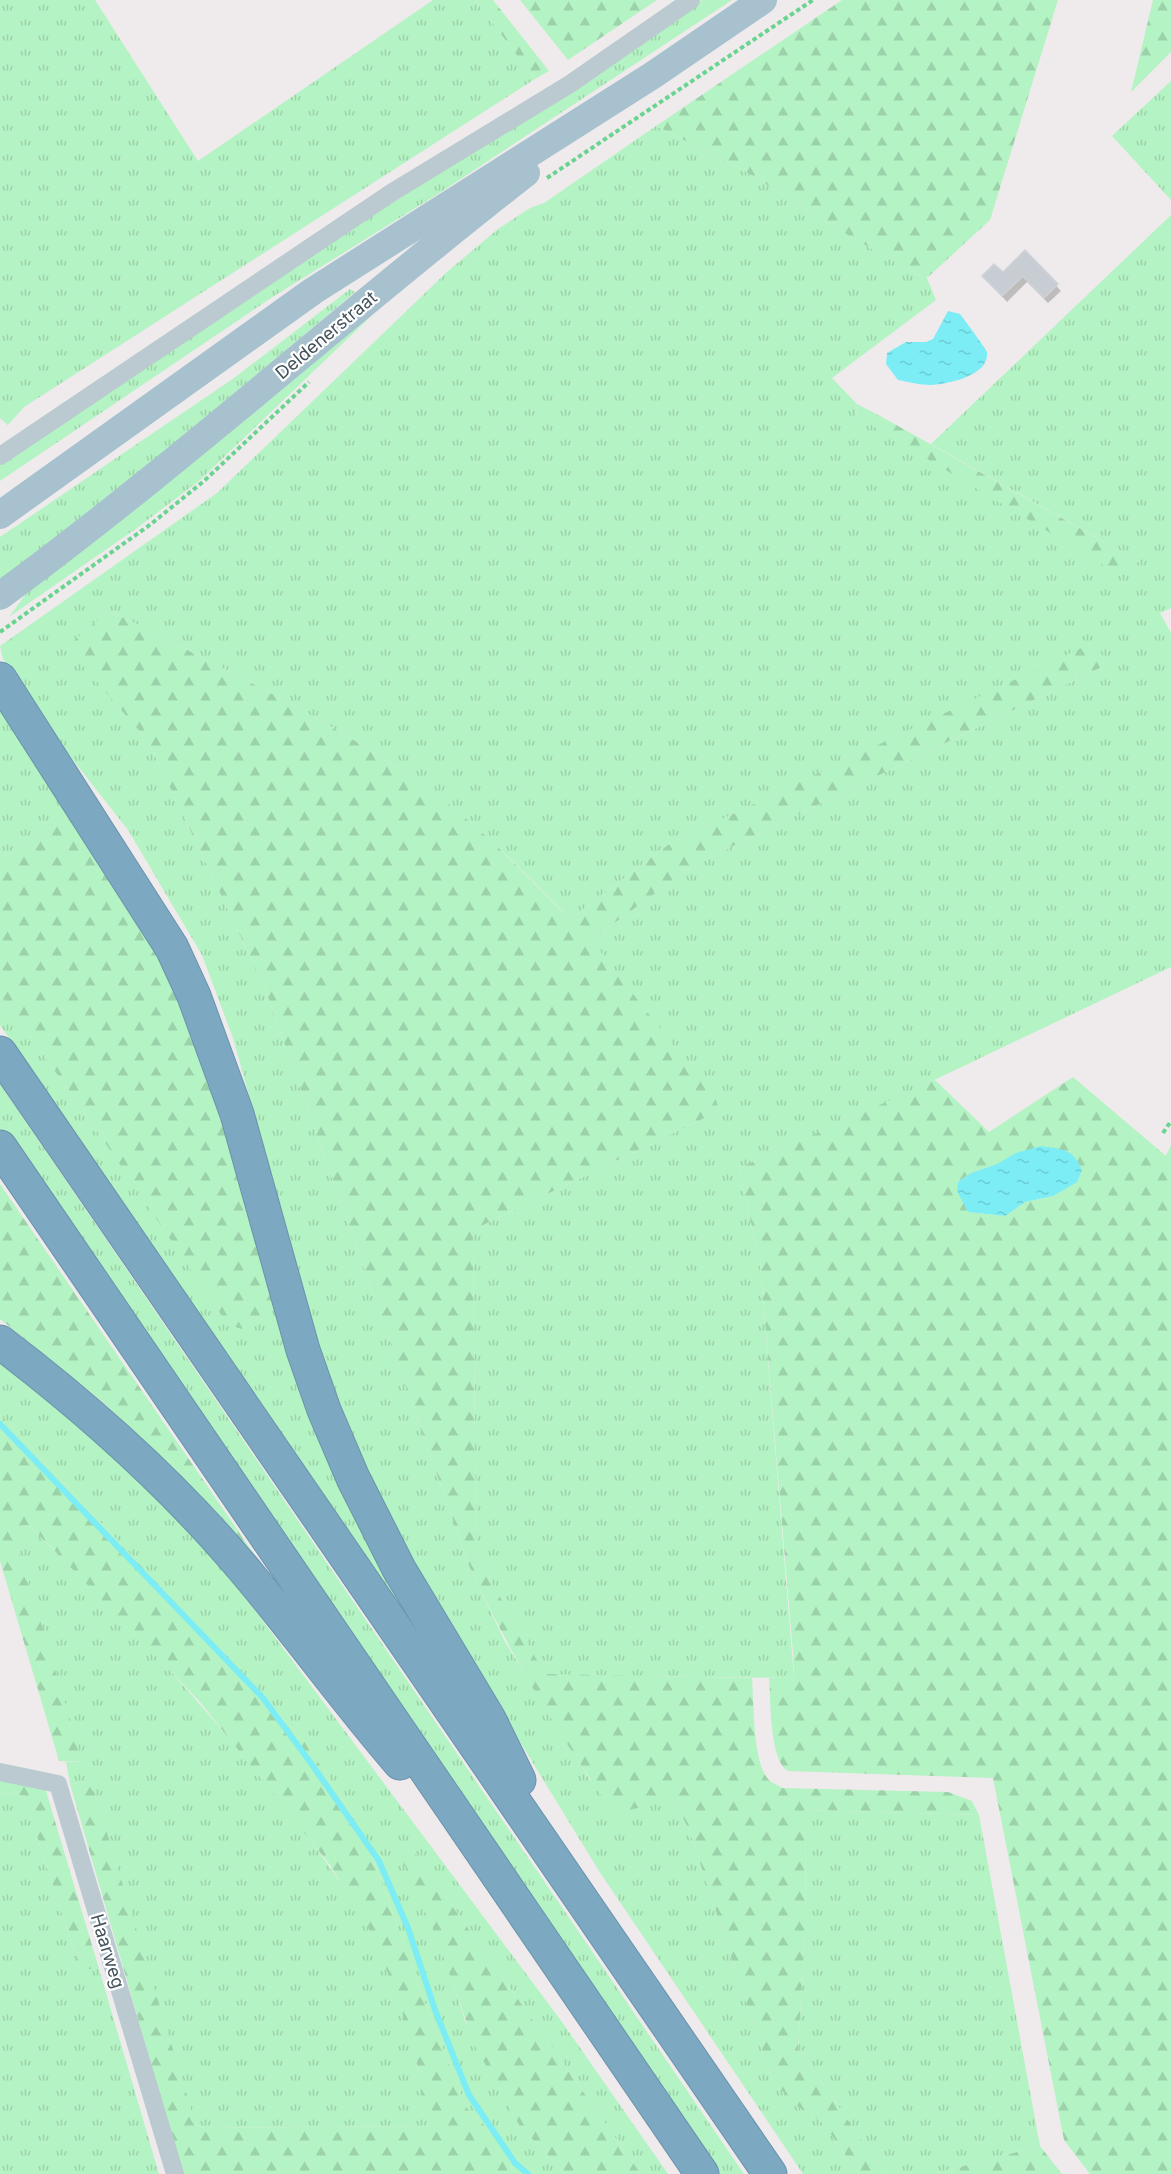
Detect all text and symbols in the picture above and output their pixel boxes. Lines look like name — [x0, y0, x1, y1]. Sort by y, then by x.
street label: Deldenerstraat — [271, 287, 381, 383]
street label: Haarweg — [87, 1911, 129, 1991]

